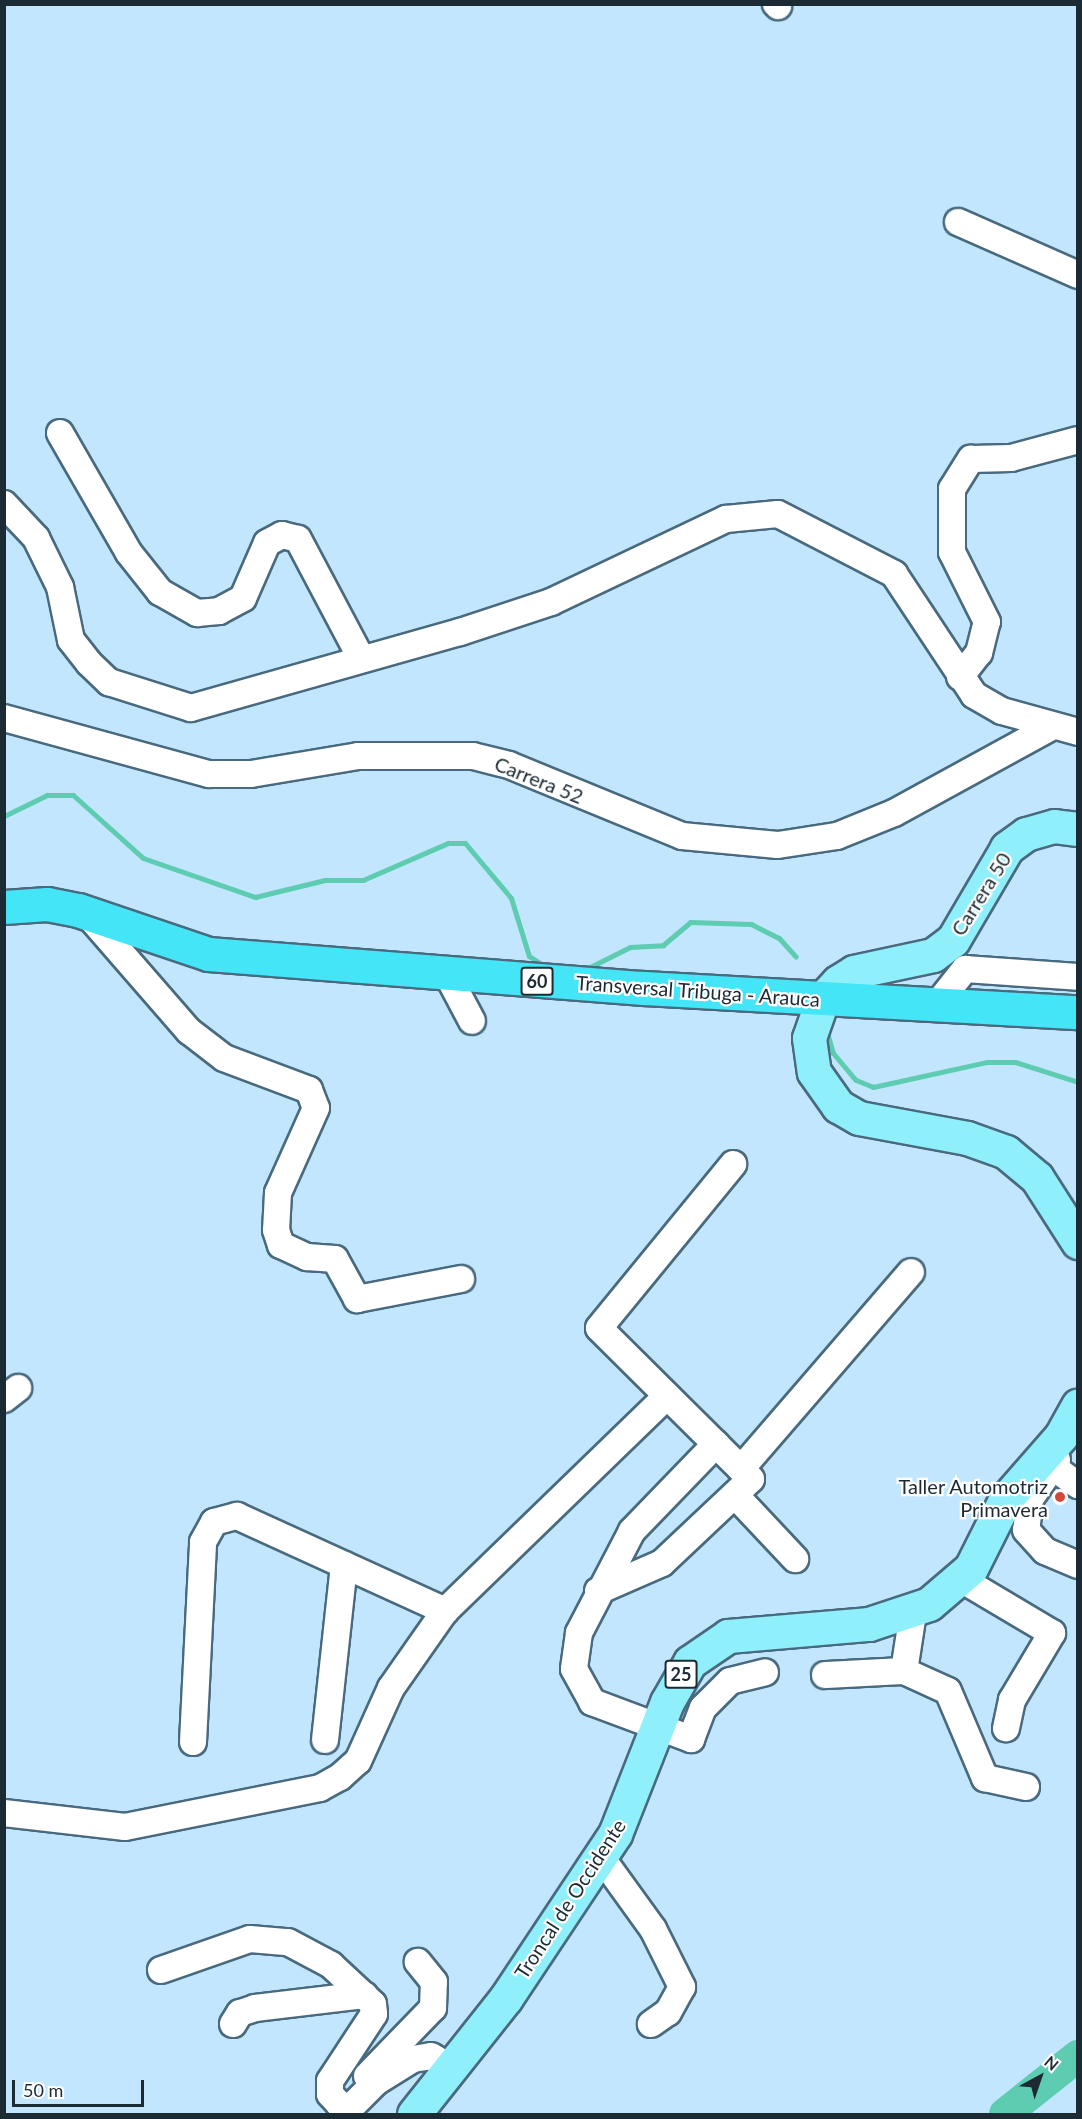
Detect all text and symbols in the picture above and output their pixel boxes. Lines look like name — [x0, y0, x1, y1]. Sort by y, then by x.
street label: Carrera 52 — [491, 751, 587, 809]
street label: Carrera 50 — [946, 848, 1016, 940]
road number: 60 — [520, 966, 554, 996]
street label: Transversal Tribuga - Arauca — [575, 970, 821, 1012]
place label: Taller Automotriz Primavera — [897, 1474, 1048, 1521]
marker: Taller Automotriz Primavera — [1053, 1490, 1067, 1504]
road number: 25 — [664, 1659, 698, 1689]
street label: Troncal de Occidente — [509, 1815, 631, 1983]
north arrow — [1010, 2047, 1070, 2107]
text: N — [1041, 2052, 1063, 2074]
scale bar — [15, 2068, 147, 2106]
text: 50 m — [23, 2079, 63, 2101]

